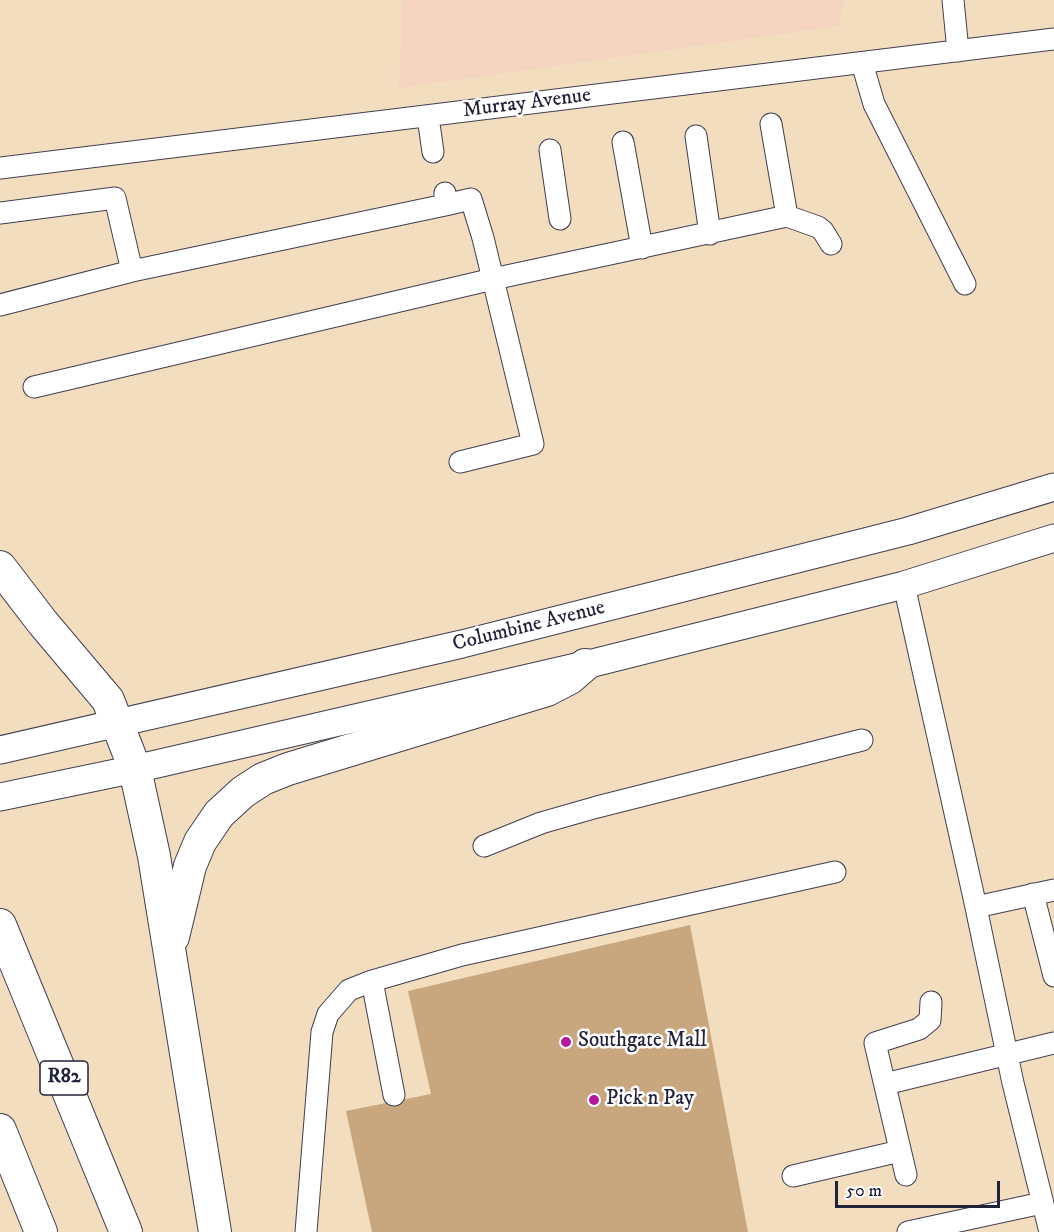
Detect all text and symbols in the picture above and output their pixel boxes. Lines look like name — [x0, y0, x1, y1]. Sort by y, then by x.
street label: Murray Avenue — [462, 84, 592, 124]
street label: Columbine Avenue — [450, 596, 608, 658]
place label: Southgate Mall — [578, 1029, 707, 1055]
marker: Southgate Mall — [559, 1035, 573, 1049]
road number: R82 — [40, 1061, 88, 1095]
place label: Pick n Pay — [606, 1087, 694, 1113]
marker: Pick n Pay — [587, 1093, 601, 1107]
scale bar — [838, 1169, 1003, 1207]
text: 50 m — [846, 1180, 882, 1202]

